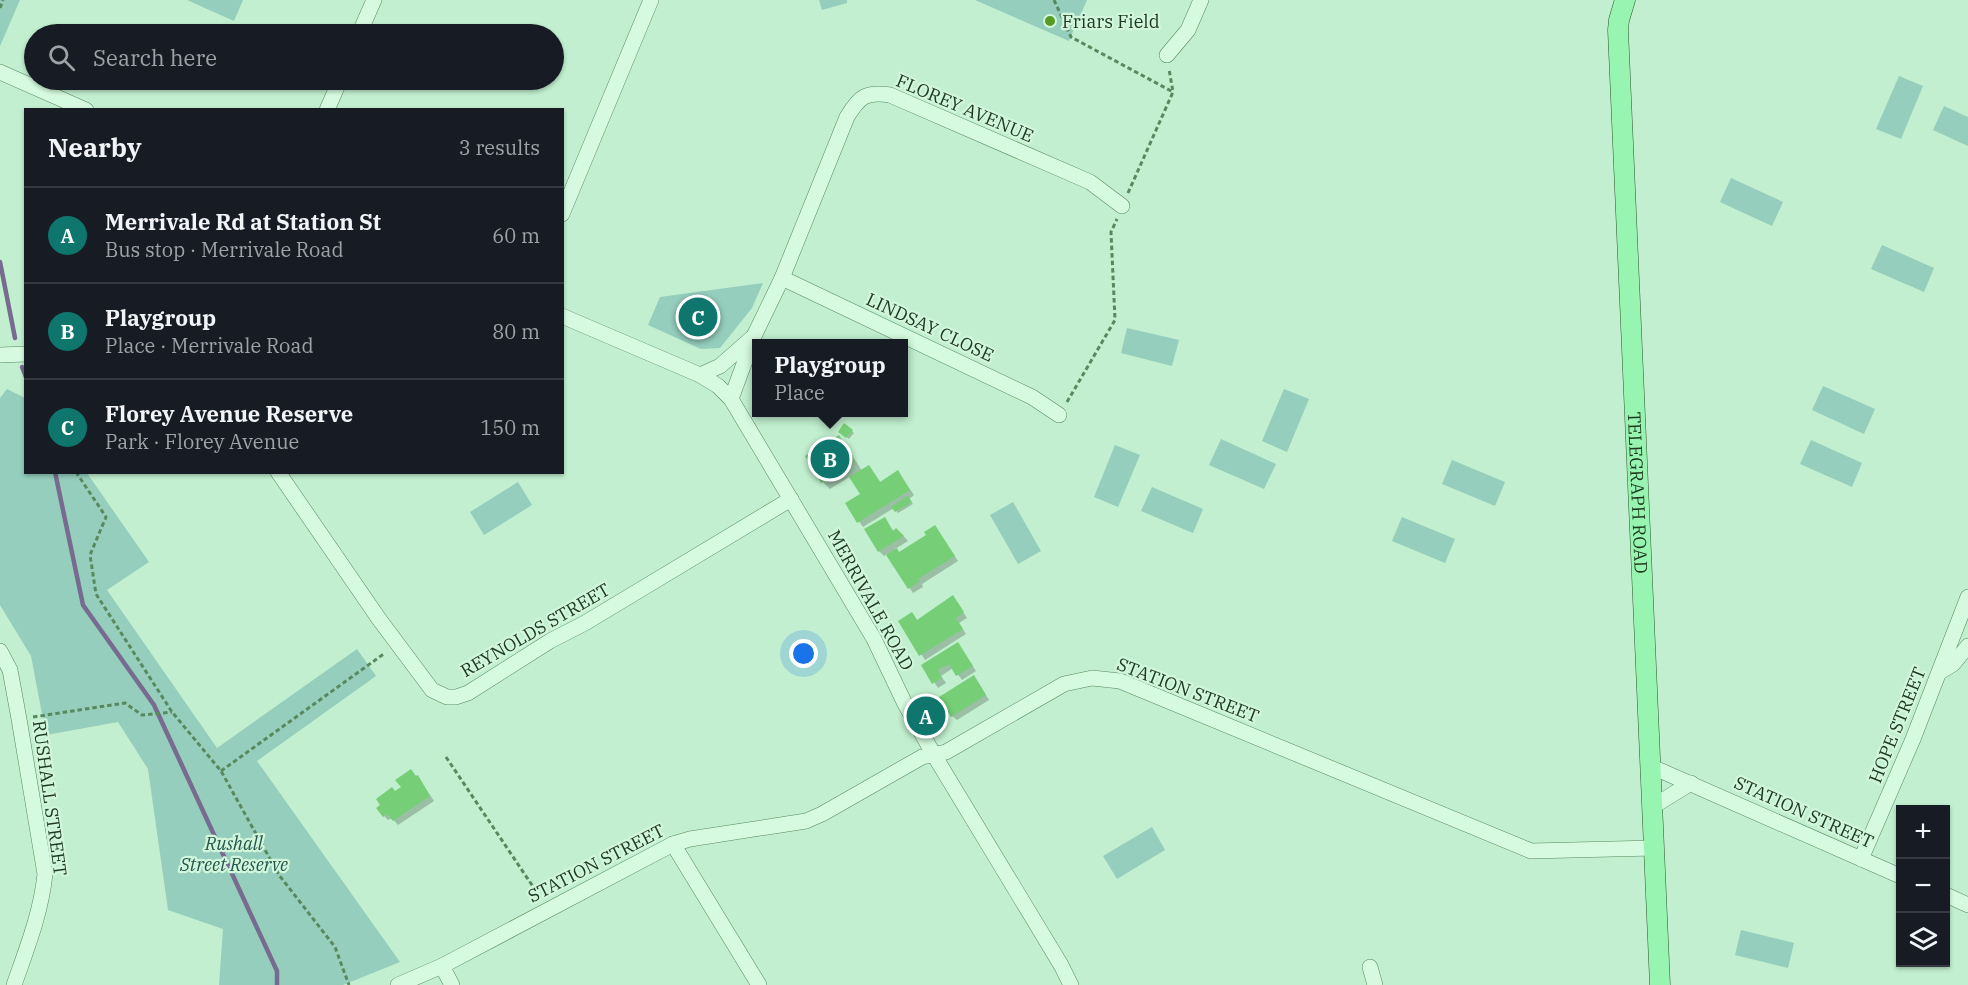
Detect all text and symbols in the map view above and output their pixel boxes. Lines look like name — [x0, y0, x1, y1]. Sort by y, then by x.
place label: Friars Field — [1062, 10, 1160, 33]
marker: Friars Field — [1043, 14, 1057, 28]
search box — [24, 24, 564, 90]
icon: search — [45, 41, 78, 74]
text: Search here — [93, 43, 217, 72]
street label: FLOREY AVENUE — [893, 69, 1037, 147]
text: Nearby — [48, 130, 142, 164]
text: 3 results — [459, 134, 540, 161]
text: Merrivale Rd at Station St — [105, 207, 381, 236]
text: A — [61, 222, 74, 249]
text: 60 m — [492, 222, 540, 249]
text: Bus stop · Merrivale Road — [105, 236, 344, 263]
street label: LINDSAY CLOSE — [863, 287, 997, 367]
pin: C — [678, 294, 718, 340]
text: Playgroup — [105, 303, 216, 332]
text: B — [60, 318, 75, 345]
text: 80 m — [492, 318, 540, 345]
text: Place · Merrivale Road — [105, 332, 314, 359]
popup — [752, 339, 908, 417]
text: Playgroup — [774, 350, 886, 379]
text: Place — [774, 379, 825, 406]
text: Florey Avenue Reserve — [105, 399, 353, 428]
street label: TELEGRAPH ROAD — [1623, 411, 1653, 574]
text: C — [61, 414, 74, 441]
text: 150 m — [480, 414, 540, 441]
text: Park · Florey Avenue — [105, 428, 299, 455]
pin: B — [810, 436, 850, 482]
street label: MERRIVALE ROAD — [823, 526, 919, 674]
street label: REYNOLDS STREET — [456, 578, 614, 682]
your location — [789, 639, 818, 668]
street label: STATION STREET — [1114, 652, 1263, 728]
street label: HOPE STREET — [1863, 663, 1931, 786]
pin: A — [906, 694, 946, 738]
street label: RUSHALL STREET — [28, 719, 72, 877]
street label: STATION STREET — [1731, 771, 1878, 853]
map controls — [1896, 805, 1950, 967]
button: + — [1896, 805, 1950, 859]
street label: STATION STREET — [524, 818, 668, 907]
park label: Rushall Street Reserve — [179, 832, 288, 876]
button: − — [1896, 859, 1950, 913]
button: layers — [1896, 913, 1950, 967]

